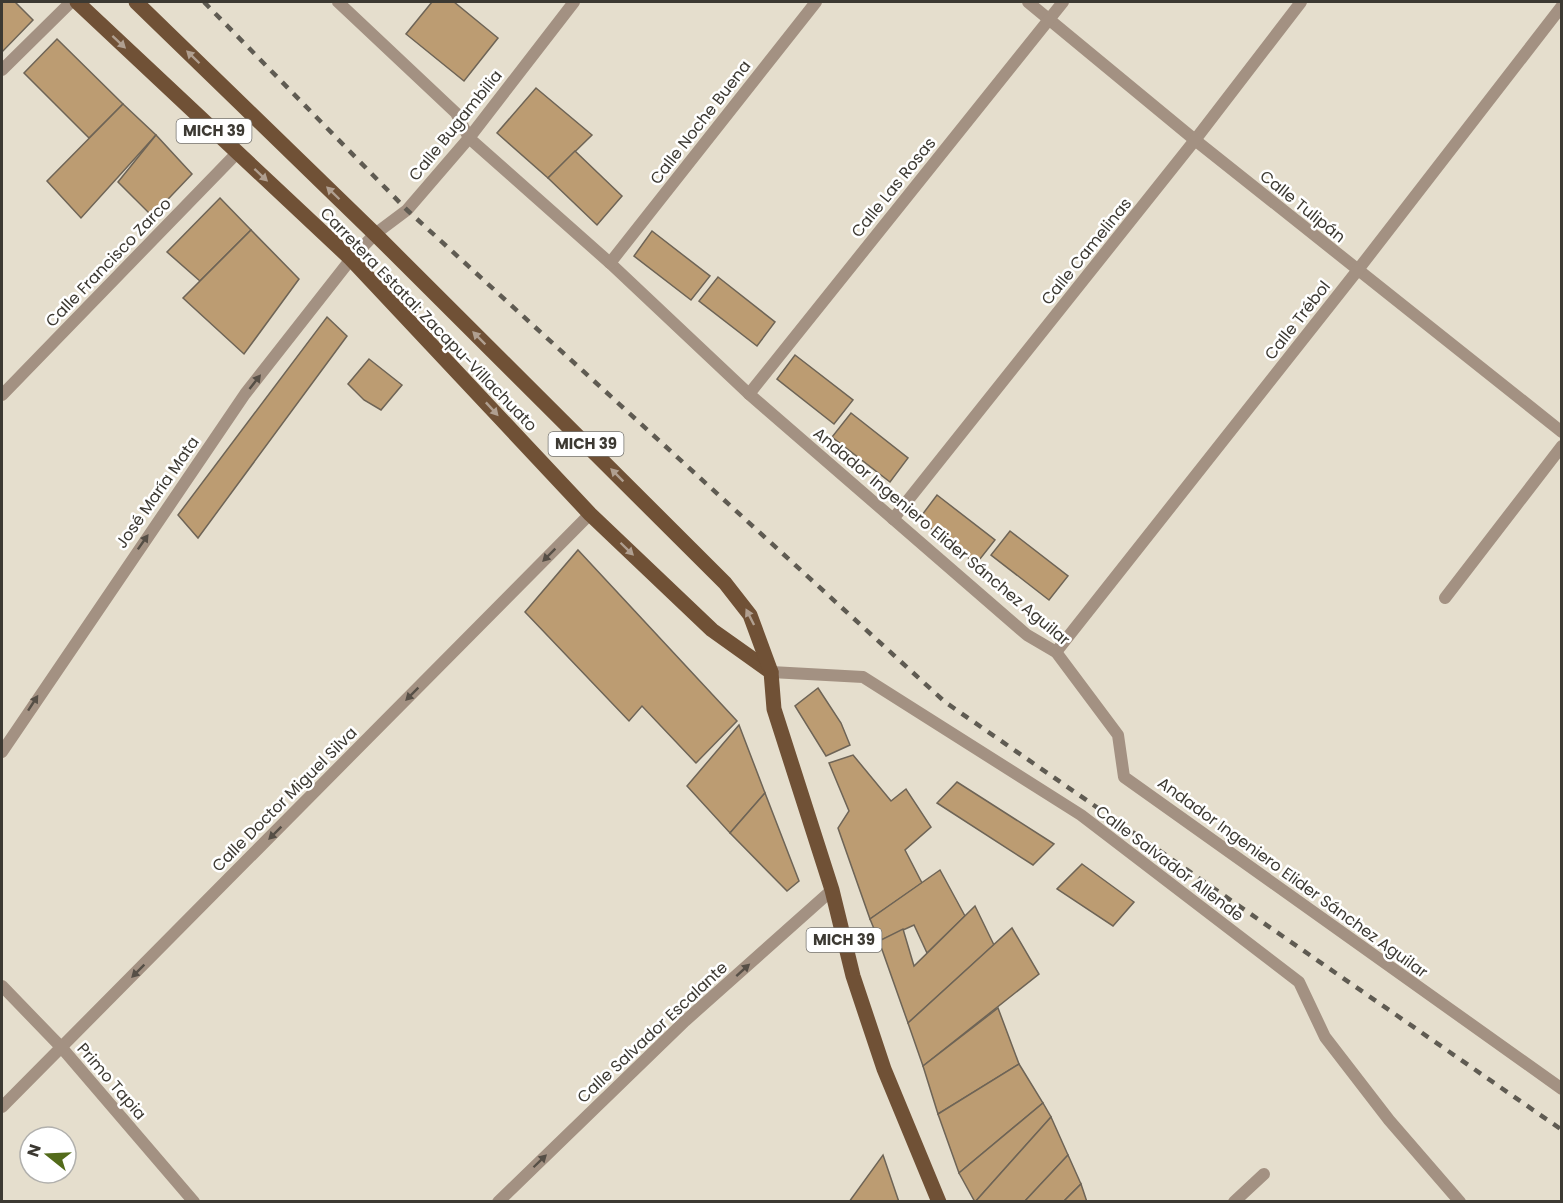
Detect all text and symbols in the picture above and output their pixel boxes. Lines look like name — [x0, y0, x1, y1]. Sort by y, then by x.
one-way arrow — [112, 34, 126, 48]
one-way arrow — [187, 50, 201, 64]
street label: Calle Noche Buena — [645, 55, 756, 189]
street label: Calle Bugambilia — [403, 65, 507, 186]
road number: MICH 39 — [176, 119, 252, 143]
street label: Calle Las Rosas — [846, 132, 941, 242]
street label: Calle Tulipán — [1255, 165, 1350, 248]
one-way arrow — [254, 168, 269, 182]
one-way arrow — [325, 186, 340, 200]
street label: Calle Francisco Zarco — [40, 193, 176, 332]
street label: Calle Camelinas — [1036, 193, 1137, 310]
street label: Carretera Estatal: Zacapu-Villachuato — [315, 202, 542, 437]
street label: Calle Trébol — [1259, 276, 1336, 365]
one-way arrow — [473, 331, 487, 345]
one-way arrow — [248, 374, 260, 389]
one-way arrow — [484, 402, 498, 416]
street label: Andador Ingeniero Elider Sánchez Aguilar — [808, 422, 1075, 651]
street label: José María Mata — [110, 432, 205, 553]
road number: MICH 39 — [548, 432, 624, 456]
one-way arrow — [611, 469, 625, 483]
one-way arrow — [137, 534, 149, 550]
one-way arrow — [620, 542, 635, 556]
one-way arrow — [542, 548, 556, 563]
one-way arrow — [745, 609, 755, 626]
one-way arrow — [404, 687, 419, 701]
one-way arrow — [28, 695, 39, 711]
street label: Calle Doctor Miguel Silva — [207, 722, 362, 877]
street label: Andador Ingeniero Elider Sánchez Aguilar — [1153, 771, 1433, 983]
street label: Calle Salvador Allende — [1091, 800, 1249, 927]
one-way arrow — [268, 825, 282, 839]
road number: MICH 39 — [806, 928, 882, 952]
street label: Calle Salvador Escalante — [572, 956, 733, 1108]
one-way arrow — [131, 964, 145, 978]
one-way arrow — [735, 964, 750, 977]
street label: Primo Tapia — [72, 1038, 152, 1125]
north arrow — [18, 1125, 78, 1185]
text: N — [21, 1141, 47, 1160]
one-way arrow — [533, 1154, 548, 1168]

